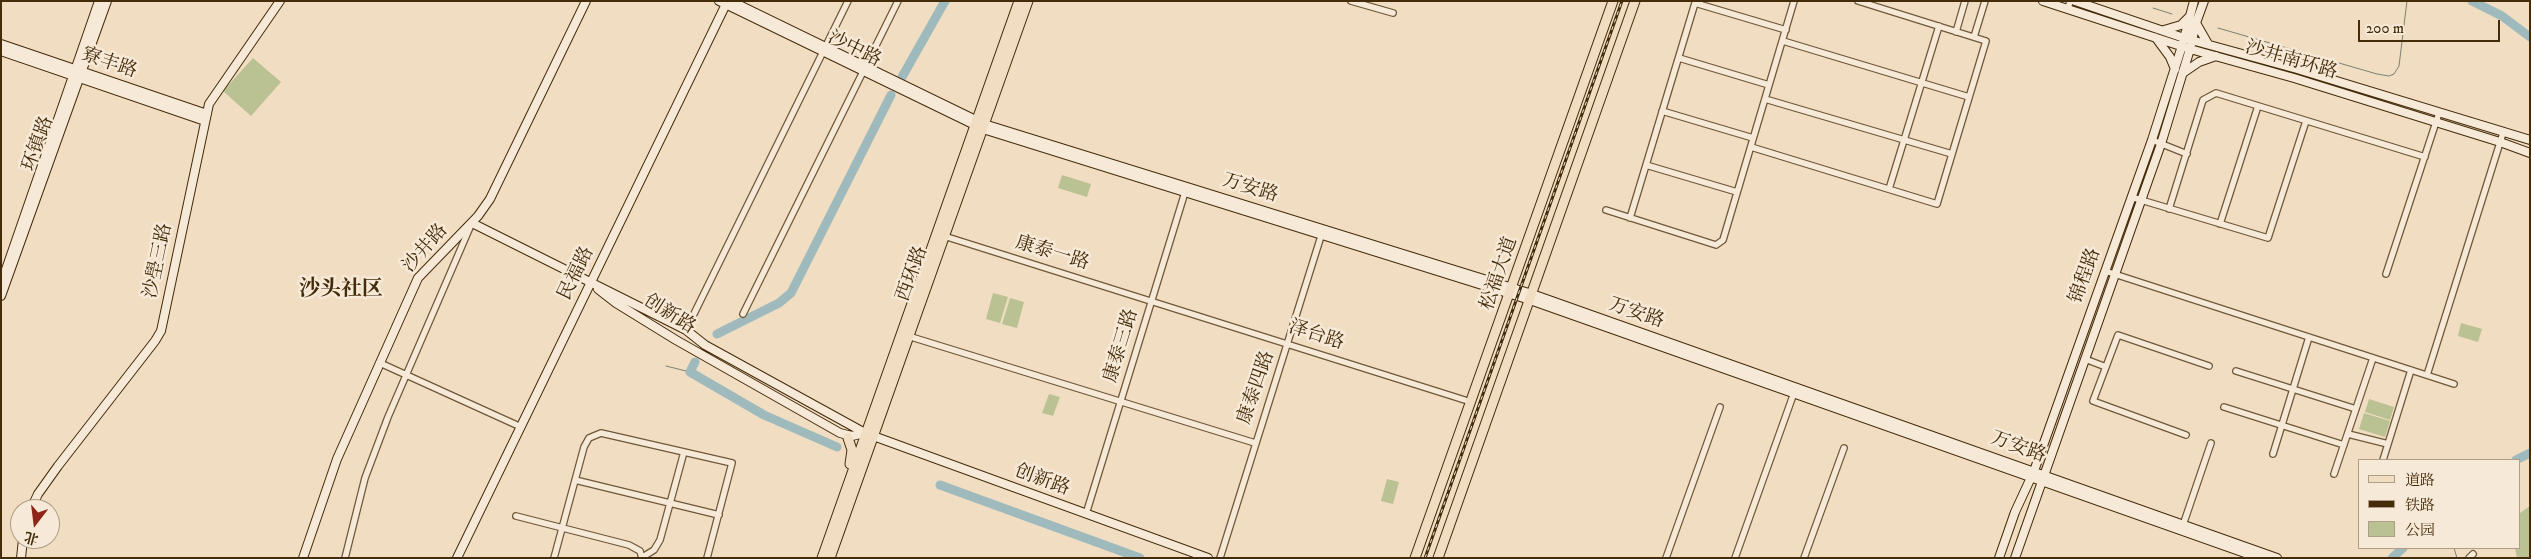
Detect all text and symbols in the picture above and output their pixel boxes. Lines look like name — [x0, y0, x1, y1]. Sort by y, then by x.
scale bar — [2361, 10, 2504, 42]
text: 200 m — [2366, 19, 2404, 38]
street label: 沙中路 — [823, 27, 885, 73]
street label: 沙井南环路 — [2242, 37, 2340, 85]
street label: 寮丰路 — [78, 44, 140, 84]
street label: 环镇路 — [19, 113, 59, 175]
street label: 万安路 — [1219, 170, 1281, 208]
street label: 沙井路 — [399, 220, 453, 278]
street label: 沙壆三路 — [140, 221, 178, 301]
street label: 康泰一路 — [1012, 232, 1092, 276]
street label: 松福大道 — [1477, 234, 1523, 314]
street label: 民福路 — [554, 243, 600, 305]
street label: 西环路 — [893, 243, 933, 305]
street label: 锦程路 — [2066, 245, 2106, 307]
district label: 沙头社区 — [299, 278, 383, 304]
street label: 创新路 — [639, 290, 699, 340]
street label: 万安路 — [1605, 294, 1667, 334]
street label: 康泰三路 — [1100, 306, 1144, 386]
street label: 泽台路 — [1285, 316, 1347, 356]
street label: 康泰四路 — [1234, 348, 1280, 428]
street label: 万安路 — [1987, 428, 2049, 468]
legend — [2358, 459, 2521, 549]
street label: 创新路 — [1011, 461, 1073, 501]
text: 道路 — [2405, 471, 2435, 490]
text: 铁路 — [2405, 496, 2435, 515]
north arrow — [10, 499, 60, 549]
text: 公园 — [2405, 521, 2435, 540]
text: 北 — [22, 527, 40, 548]

